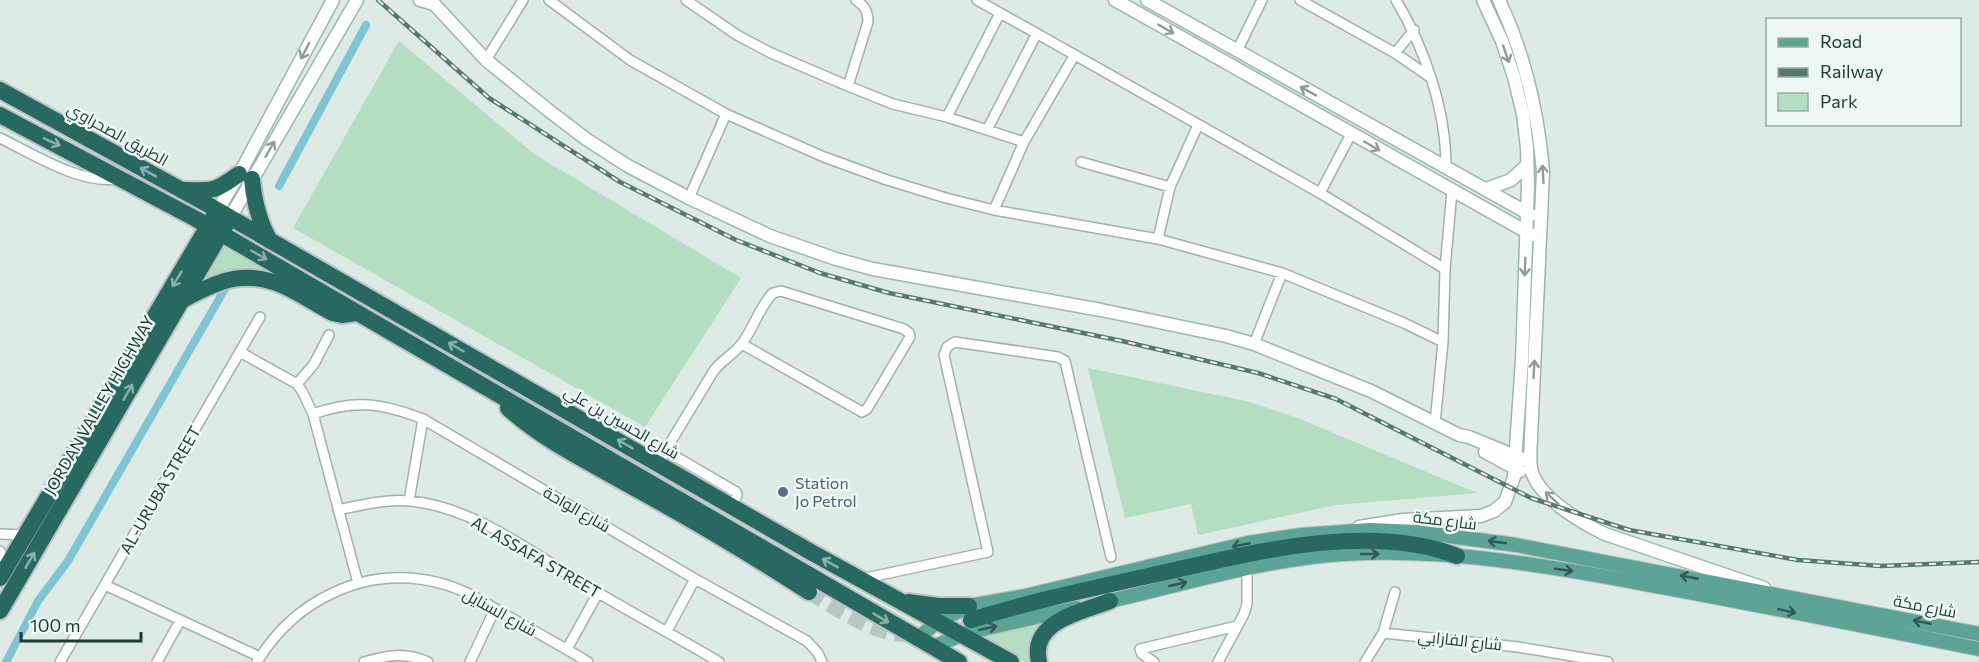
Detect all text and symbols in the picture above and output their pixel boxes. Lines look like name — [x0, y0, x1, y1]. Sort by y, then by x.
legend — [1766, 18, 1961, 126]
one-way arrow — [1157, 24, 1174, 36]
text: Road — [1820, 30, 1862, 52]
one-way arrow — [299, 42, 310, 60]
one-way arrow — [1502, 44, 1513, 63]
text: Railway — [1820, 60, 1883, 82]
one-way arrow — [1300, 85, 1317, 97]
text: Park — [1820, 90, 1858, 112]
street label: الطريق الصحراوي — [62, 98, 172, 174]
one-way arrow — [42, 137, 61, 148]
one-way arrow — [1363, 140, 1380, 152]
one-way arrow — [265, 141, 277, 158]
one-way arrow — [1537, 165, 1548, 185]
one-way arrow — [140, 166, 157, 178]
one-way arrow — [250, 249, 267, 261]
one-way arrow — [1520, 257, 1531, 277]
one-way arrow — [171, 270, 183, 287]
street label: JORDAN VALLEY HIGHWAY — [39, 311, 158, 498]
one-way arrow — [448, 341, 465, 353]
one-way arrow — [1529, 360, 1540, 380]
street label: شارع الحسين بن علي — [559, 381, 683, 467]
one-way arrow — [122, 384, 134, 401]
street label: AL-URUBA STREET — [115, 422, 204, 557]
one-way arrow — [617, 438, 634, 450]
place label: Station Jo Petrol — [795, 473, 857, 510]
street label: شارع الواحة — [539, 482, 614, 538]
marker: Station Jo Petrol — [776, 485, 790, 499]
one-way arrow — [1545, 491, 1560, 506]
street label: شارع مكة — [1412, 506, 1478, 536]
street label: AL ASSAFA STREET — [468, 512, 604, 601]
one-way arrow — [1488, 537, 1507, 548]
one-way arrow — [1232, 540, 1251, 551]
one-way arrow — [1360, 548, 1380, 560]
one-way arrow — [24, 552, 36, 569]
one-way arrow — [822, 557, 840, 568]
one-way arrow — [1554, 564, 1573, 575]
one-way arrow — [1680, 571, 1699, 582]
one-way arrow — [1168, 577, 1187, 589]
street label: شارع السنايل — [459, 584, 540, 642]
street label: شارع مكة — [1891, 590, 1958, 624]
scale bar — [21, 605, 141, 643]
one-way arrow — [1777, 606, 1796, 617]
one-way arrow — [872, 612, 889, 624]
text: 100 m — [30, 614, 80, 636]
one-way arrow — [1912, 617, 1932, 628]
one-way arrow — [978, 622, 997, 633]
street label: شارع الفارابي — [1416, 626, 1503, 658]

